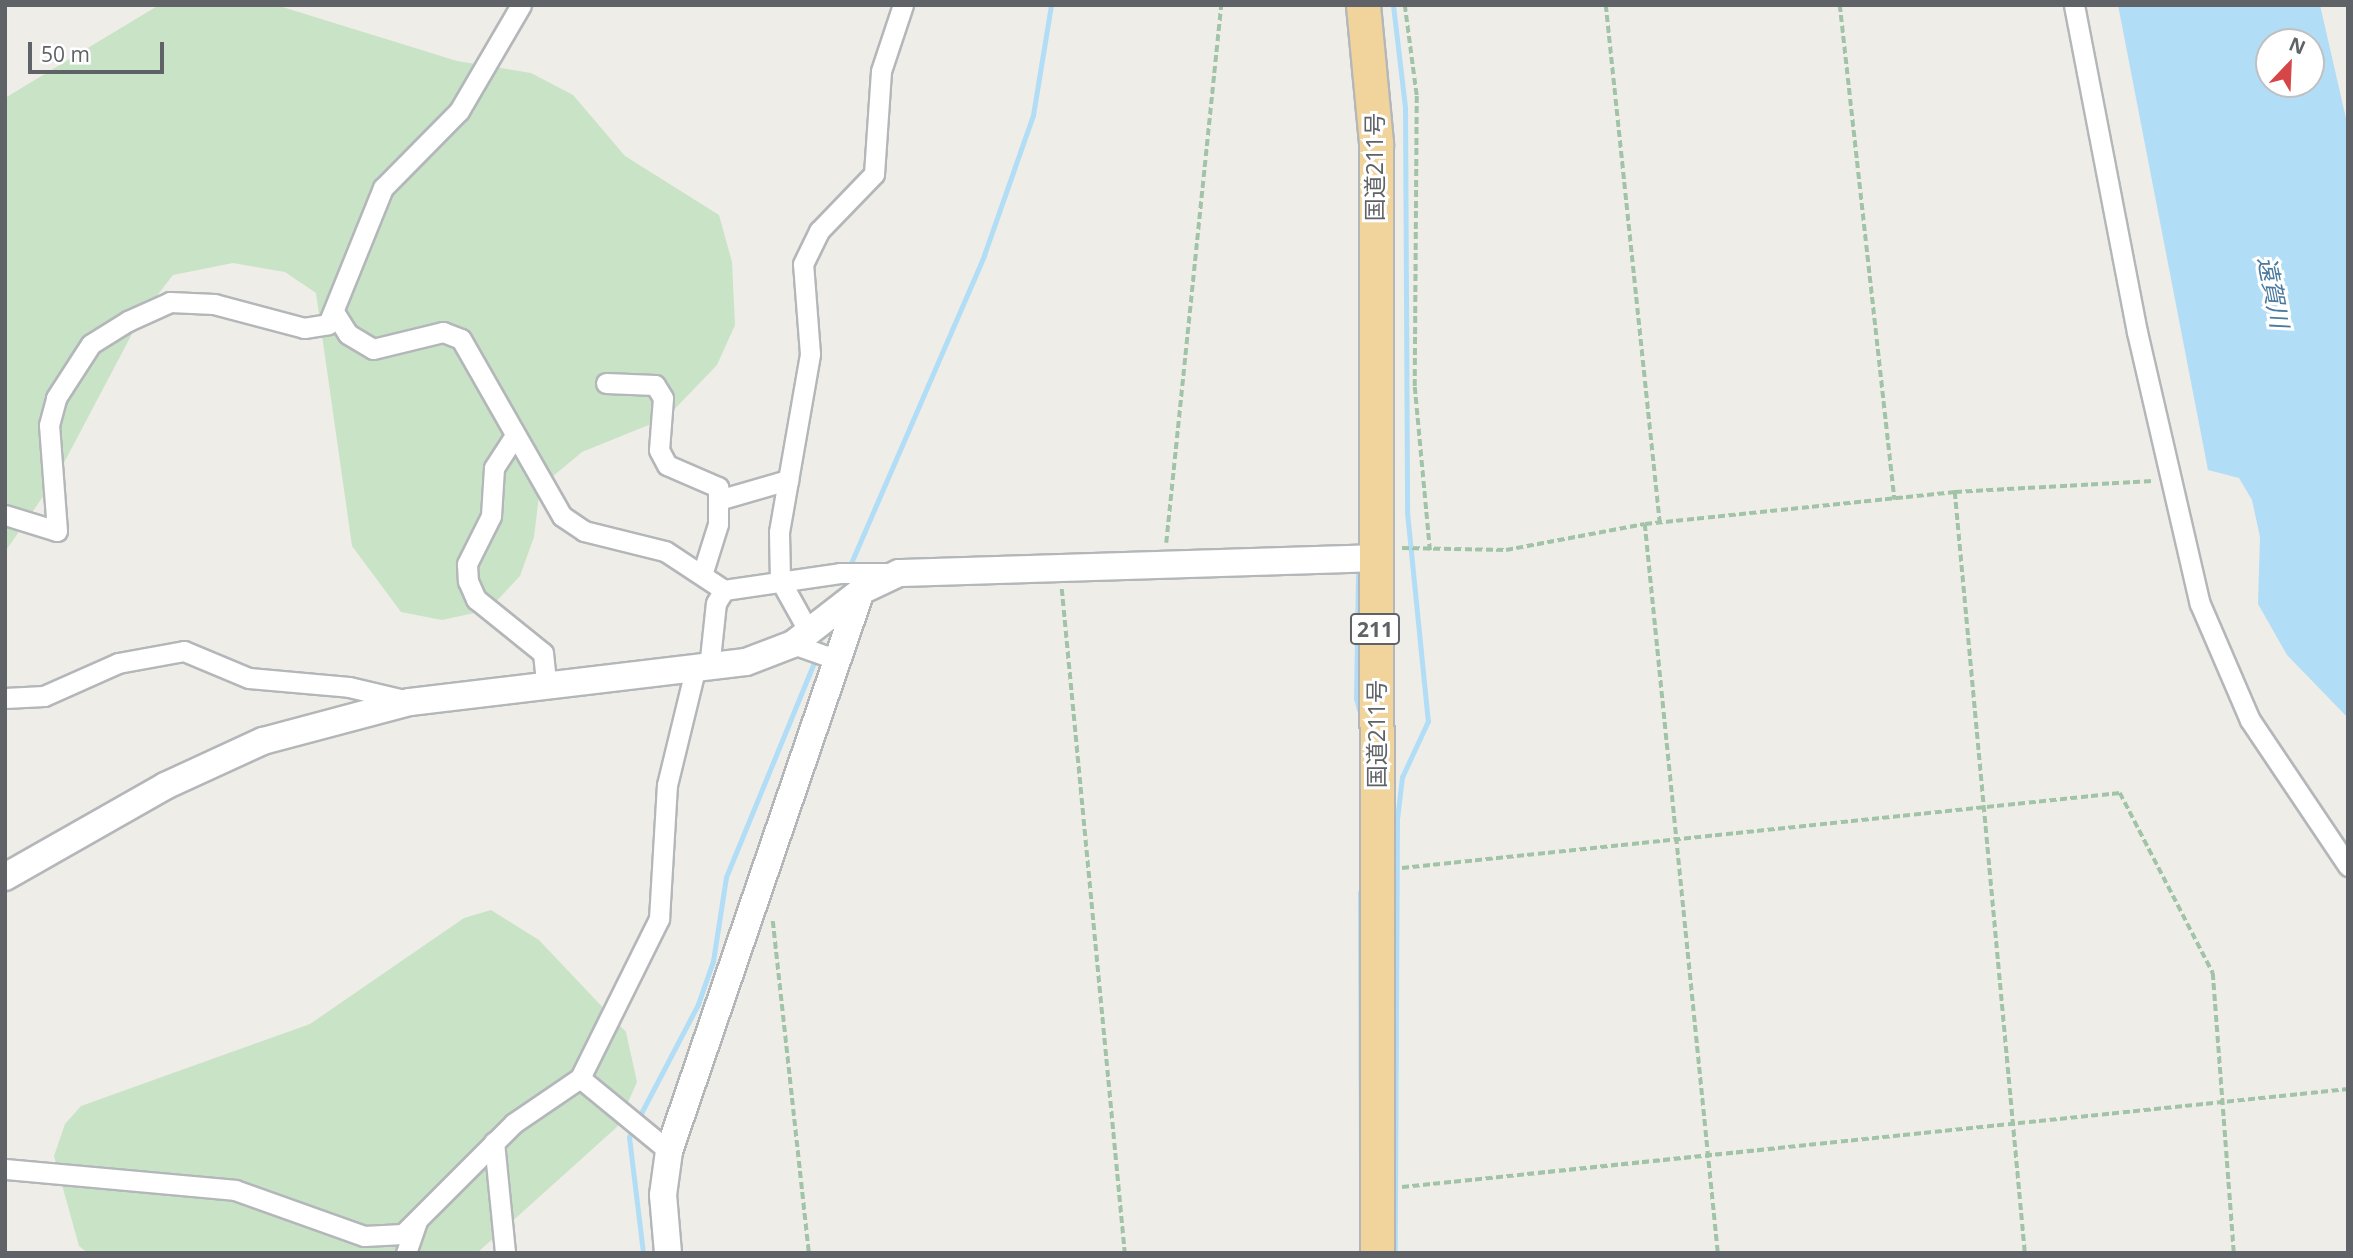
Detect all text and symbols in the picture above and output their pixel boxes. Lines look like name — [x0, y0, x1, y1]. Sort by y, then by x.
scale bar — [32, 28, 168, 72]
north arrow — [2255, 28, 2325, 98]
text: N — [2285, 31, 2310, 60]
text: 50 m — [41, 40, 90, 68]
street label: 国道211号 — [1360, 113, 1388, 221]
water label: 遠賀川 — [2253, 254, 2295, 330]
road number: 211 — [1349, 612, 1401, 646]
street label: 国道211号 — [1362, 680, 1390, 788]

